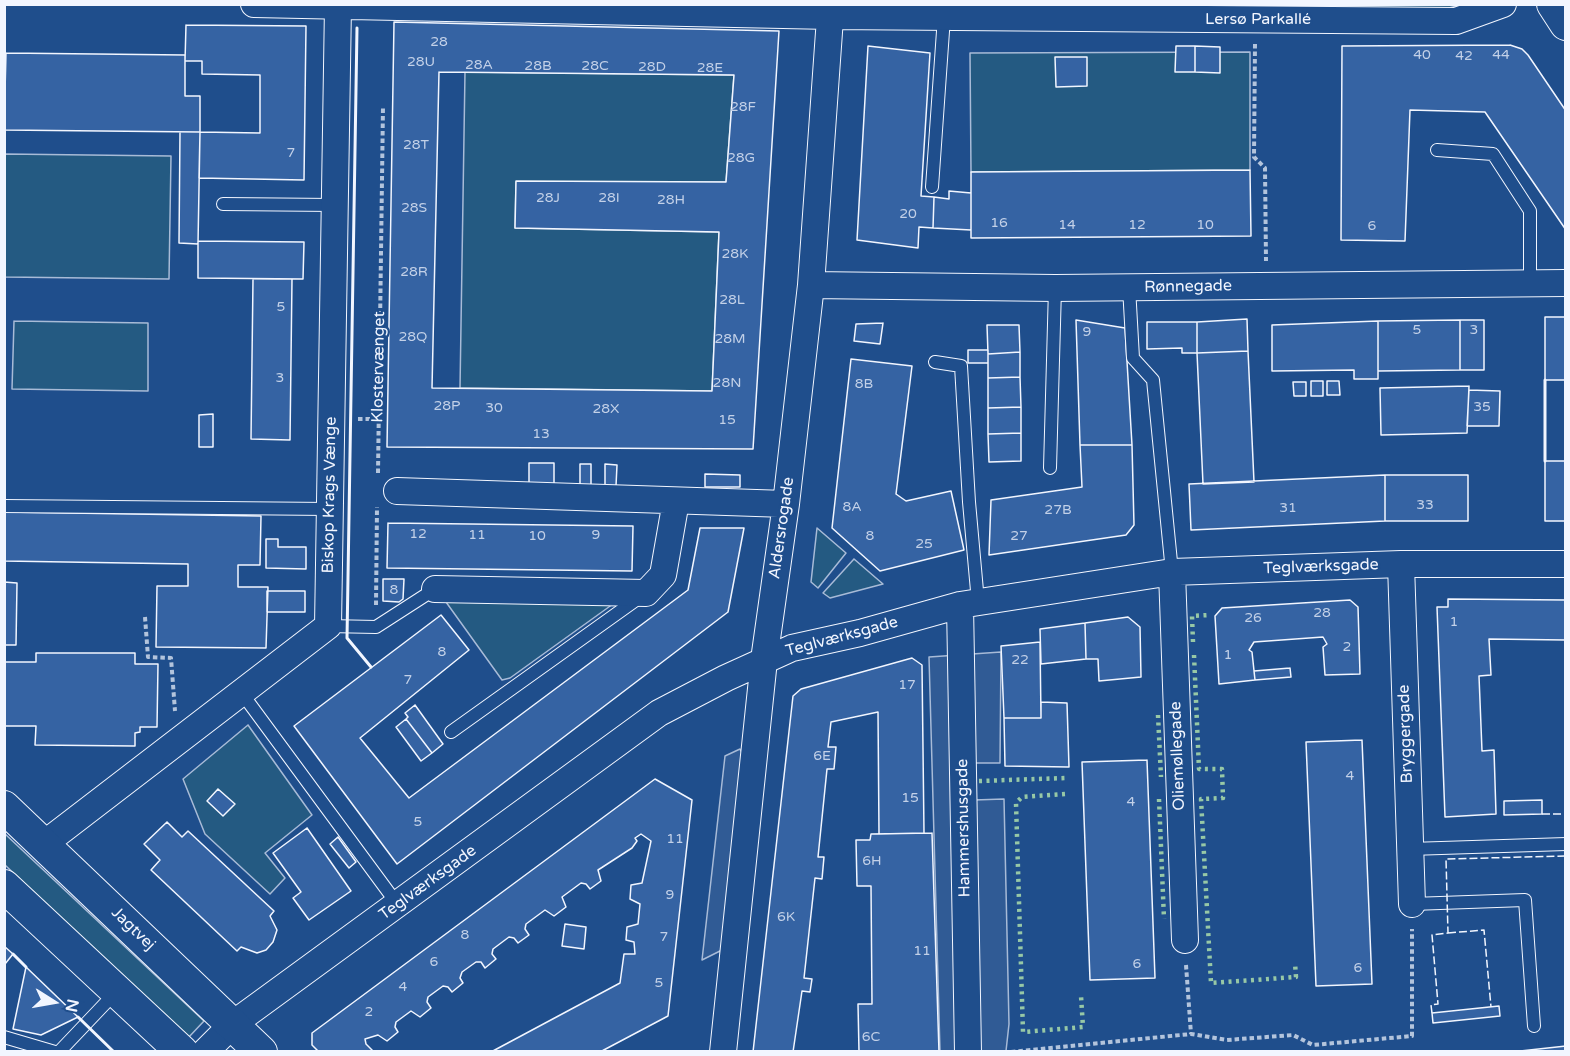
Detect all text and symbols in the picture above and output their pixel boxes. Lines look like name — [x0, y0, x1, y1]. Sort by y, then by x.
street label: Lersø Parkallé — [1205, 10, 1311, 30]
house number: 28 — [430, 34, 448, 50]
house number: 40 — [1413, 47, 1431, 63]
house number: 44 — [1492, 47, 1510, 63]
house number: 42 — [1455, 48, 1473, 64]
house number: 28U — [407, 54, 435, 70]
house number: 28A — [465, 57, 493, 73]
house number: 28B — [524, 58, 552, 74]
house number: 28C — [581, 58, 609, 74]
house number: 28D — [638, 59, 666, 75]
house number: 28E — [697, 60, 723, 76]
house number: 28F — [730, 99, 756, 115]
house number: 28T — [403, 137, 429, 153]
house number: 7 — [287, 145, 295, 161]
house number: 28G — [727, 150, 755, 166]
house number: 28J — [536, 190, 560, 206]
house number: 28I — [598, 190, 620, 206]
house number: 28H — [657, 192, 685, 208]
house number: 28S — [401, 200, 427, 216]
house number: 20 — [899, 206, 917, 222]
house number: 16 — [990, 215, 1008, 231]
house number: 14 — [1058, 217, 1076, 233]
house number: 12 — [1128, 217, 1146, 233]
house number: 10 — [1196, 217, 1214, 233]
house number: 6 — [1368, 218, 1376, 234]
house number: 28K — [722, 246, 748, 262]
house number: 28R — [400, 264, 428, 280]
street label: Rønnegade — [1144, 277, 1232, 297]
house number: 28L — [719, 292, 745, 308]
house number: 5 — [277, 299, 285, 315]
street label: Klostervænget — [368, 311, 390, 423]
house number: 5 — [1413, 322, 1421, 338]
house number: 3 — [1470, 322, 1478, 338]
house number: 9 — [1083, 324, 1091, 340]
house number: 28Q — [399, 329, 427, 345]
house number: 28M — [714, 331, 746, 347]
house number: 3 — [276, 370, 284, 386]
house number: 28N — [713, 375, 741, 391]
house number: 8B — [855, 376, 873, 392]
house number: 28P — [434, 398, 460, 414]
house number: 35 — [1473, 399, 1491, 415]
house number: 30 — [485, 400, 503, 416]
house number: 28X — [593, 401, 619, 417]
house number: 15 — [718, 412, 736, 428]
street label: Biskop Krags Vænge — [319, 417, 341, 573]
house number: 13 — [532, 426, 550, 442]
street label: Aldersrogade — [765, 476, 799, 580]
house number: 33 — [1416, 497, 1434, 513]
house number: 8A — [842, 499, 862, 515]
house number: 31 — [1279, 500, 1297, 516]
house number: 27B — [1044, 502, 1072, 518]
house number: 12 — [409, 526, 427, 542]
house number: 11 — [468, 527, 486, 543]
house number: 9 — [592, 527, 600, 543]
house number: 10 — [528, 528, 546, 544]
house number: 8 — [866, 528, 874, 544]
house number: 27 — [1010, 528, 1028, 544]
house number: 25 — [915, 536, 933, 552]
street label: Teglværksgade — [1263, 555, 1379, 579]
house number: 8 — [390, 582, 398, 598]
house number: 28 — [1313, 605, 1331, 621]
house number: 26 — [1244, 610, 1262, 626]
street label: Teglværksgade — [784, 613, 900, 661]
house number: 1 — [1450, 614, 1458, 630]
house number: 2 — [1343, 639, 1351, 655]
house number: 8 — [438, 644, 446, 660]
house number: 1 — [1224, 647, 1232, 663]
house number: 22 — [1011, 652, 1029, 668]
house number: 7 — [404, 672, 412, 688]
house number: 17 — [898, 677, 916, 693]
street label: Bryggergade — [1395, 684, 1417, 784]
street label: Oliemøllegade — [1166, 701, 1190, 811]
house number: 6E — [813, 748, 831, 764]
street label: Hammershusgade — [953, 759, 975, 897]
house number: 4 — [1346, 768, 1354, 784]
house number: 15 — [901, 790, 919, 806]
house number: 4 — [1127, 794, 1135, 810]
house number: 5 — [414, 814, 422, 830]
house number: 11 — [666, 831, 684, 847]
street label: Teglværksgade — [376, 841, 480, 925]
house number: 6H — [862, 853, 882, 869]
house number: 9 — [666, 887, 674, 903]
street label: Jagtvej — [107, 903, 159, 955]
house number: 6K — [777, 909, 795, 925]
house number: 8 — [461, 927, 469, 943]
house number: 7 — [660, 929, 668, 945]
house number: 11 — [913, 943, 931, 959]
house number: 6 — [430, 954, 438, 970]
house number: 6 — [1133, 956, 1141, 972]
house number: 6 — [1354, 960, 1362, 976]
north arrow — [24, 972, 84, 1032]
house number: 5 — [655, 975, 663, 991]
house number: 4 — [399, 979, 407, 995]
text: N — [61, 997, 83, 1014]
house number: 2 — [365, 1004, 373, 1020]
house number: 6C — [862, 1029, 880, 1045]

